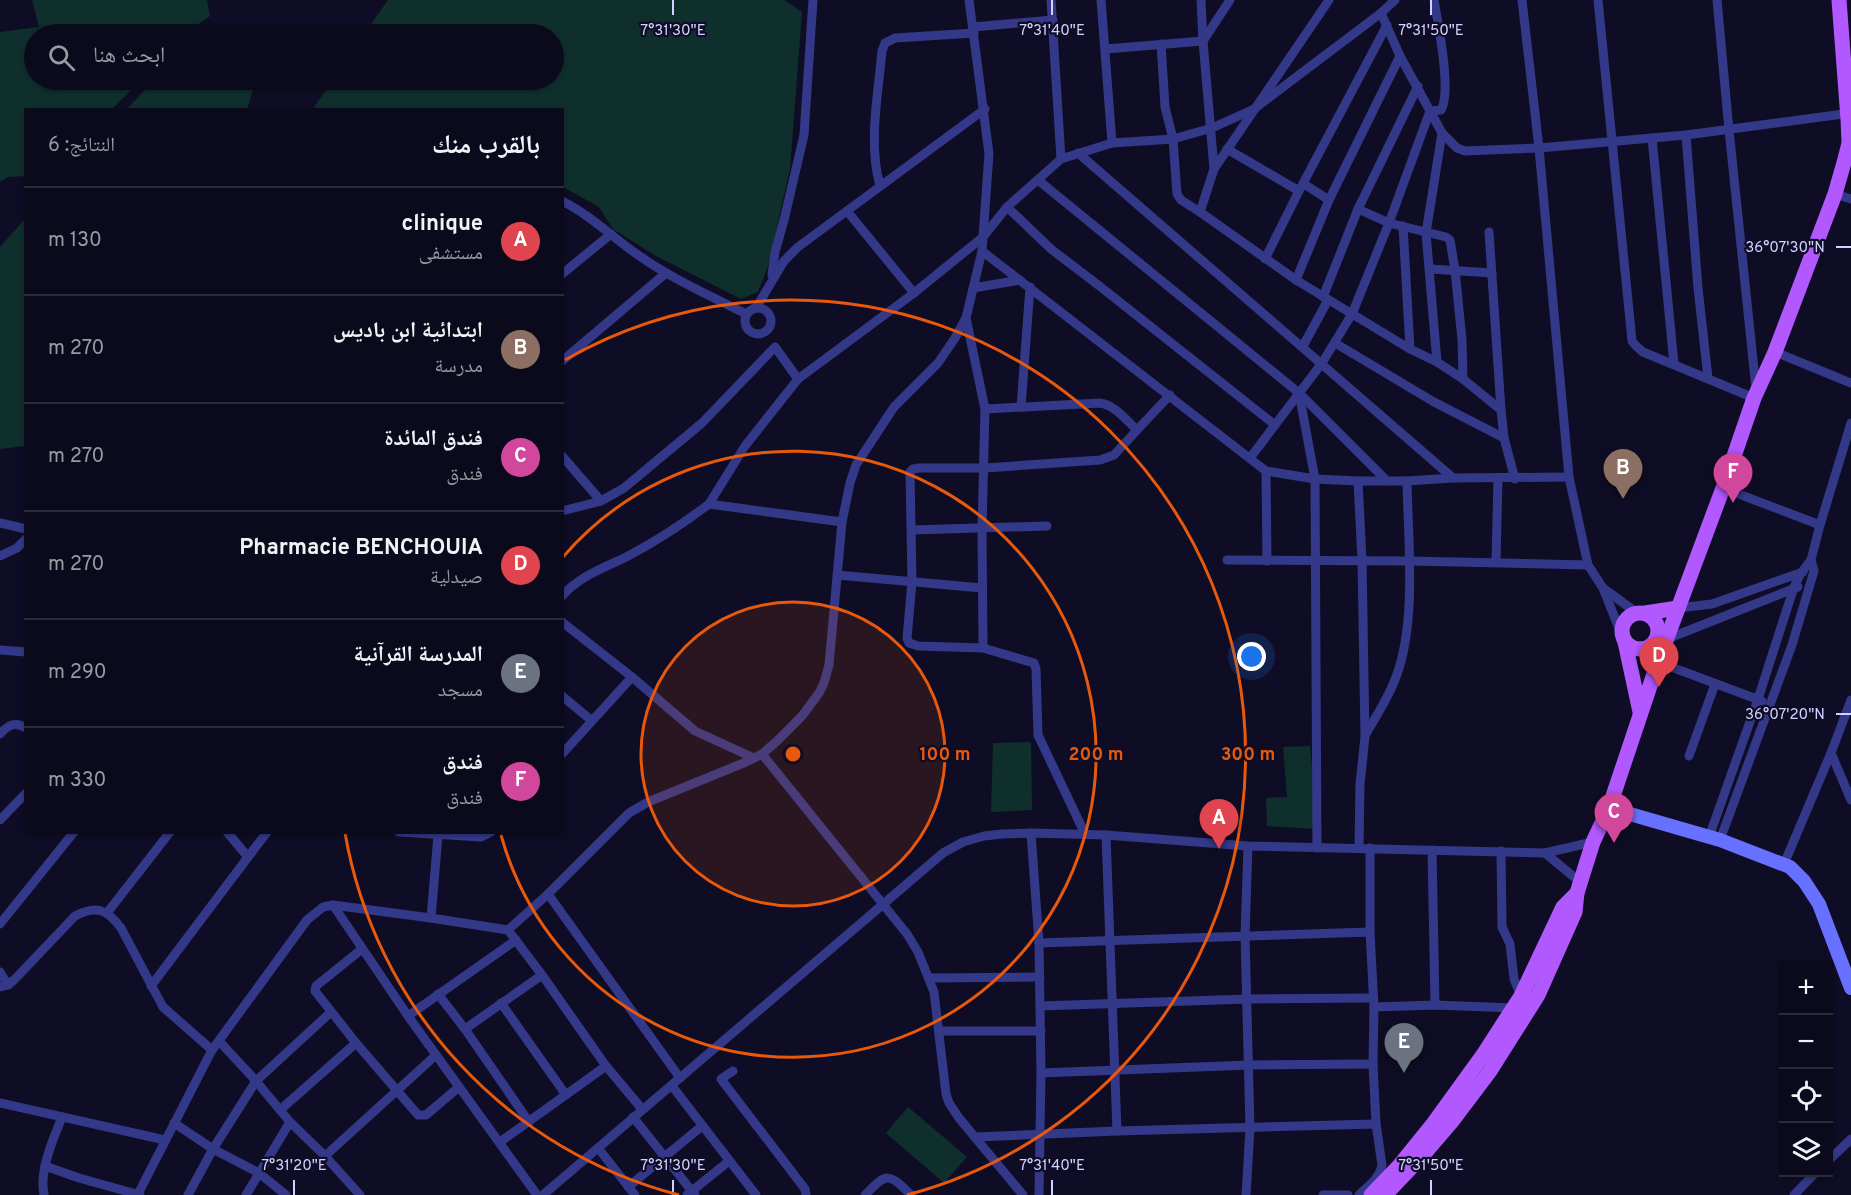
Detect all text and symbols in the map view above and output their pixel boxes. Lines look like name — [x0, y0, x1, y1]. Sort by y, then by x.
text: 7°31'30"E — [640, 22, 706, 41]
text: 7°31'40"E — [1019, 22, 1085, 41]
text: 7°31'50"E — [1398, 22, 1464, 41]
search box — [24, 24, 564, 90]
icon: search — [45, 41, 78, 74]
text: ابحث هنا — [93, 43, 165, 70]
text: بالقرب منك — [432, 130, 540, 163]
text: النتائج: 6 — [48, 133, 115, 159]
text: clinique — [401, 211, 483, 238]
text: 130 m — [48, 228, 102, 254]
text: A — [513, 228, 528, 254]
text: 36°07'30"N — [1745, 239, 1825, 258]
text: مستشفى — [419, 241, 483, 267]
text: ابتدائية ابن باديس — [333, 318, 483, 345]
text: 270 m — [48, 336, 104, 362]
text: B — [514, 336, 527, 362]
text: مدرسة — [434, 354, 483, 380]
text: فندق المائدة — [384, 426, 483, 453]
text: 270 m — [48, 444, 104, 470]
text: C — [514, 444, 527, 470]
pin: B — [1604, 450, 1642, 499]
pin: F — [1714, 454, 1752, 503]
text: فندق — [446, 462, 483, 488]
text: Pharmacie BENCHOUIA — [239, 535, 483, 562]
text: 270 m — [48, 552, 104, 578]
text: D — [513, 552, 528, 578]
text: صيدلية — [430, 565, 483, 591]
pin: D — [1640, 638, 1678, 687]
text: المدرسة القرآنية — [354, 642, 483, 669]
your location — [1237, 642, 1266, 671]
text: 290 m — [48, 660, 107, 686]
text: E — [514, 660, 527, 686]
text: مسجد — [438, 678, 483, 704]
text: 36°07'20"N — [1745, 706, 1825, 725]
centre of rings — [783, 744, 803, 764]
text: 100 m — [919, 744, 971, 767]
text: 200 m — [1068, 744, 1124, 767]
text: 300 m — [1221, 744, 1275, 767]
text: فندق — [442, 750, 483, 777]
text: 330 m — [48, 768, 106, 794]
text: F — [515, 768, 526, 794]
text: فندق — [446, 786, 483, 812]
pin: C — [1594, 794, 1634, 843]
pin: A — [1200, 800, 1238, 849]
map controls — [1779, 961, 1833, 1177]
button: + — [1779, 961, 1833, 1015]
button: − — [1779, 1015, 1833, 1069]
pin: E — [1384, 1024, 1424, 1073]
button: locate — [1779, 1069, 1833, 1123]
button: layers — [1779, 1123, 1833, 1177]
text: 7°31'20"E — [261, 1157, 327, 1176]
text: 7°31'30"E — [640, 1157, 706, 1176]
text: 7°31'40"E — [1019, 1157, 1085, 1176]
text: 7°31'50"E — [1398, 1157, 1464, 1176]

